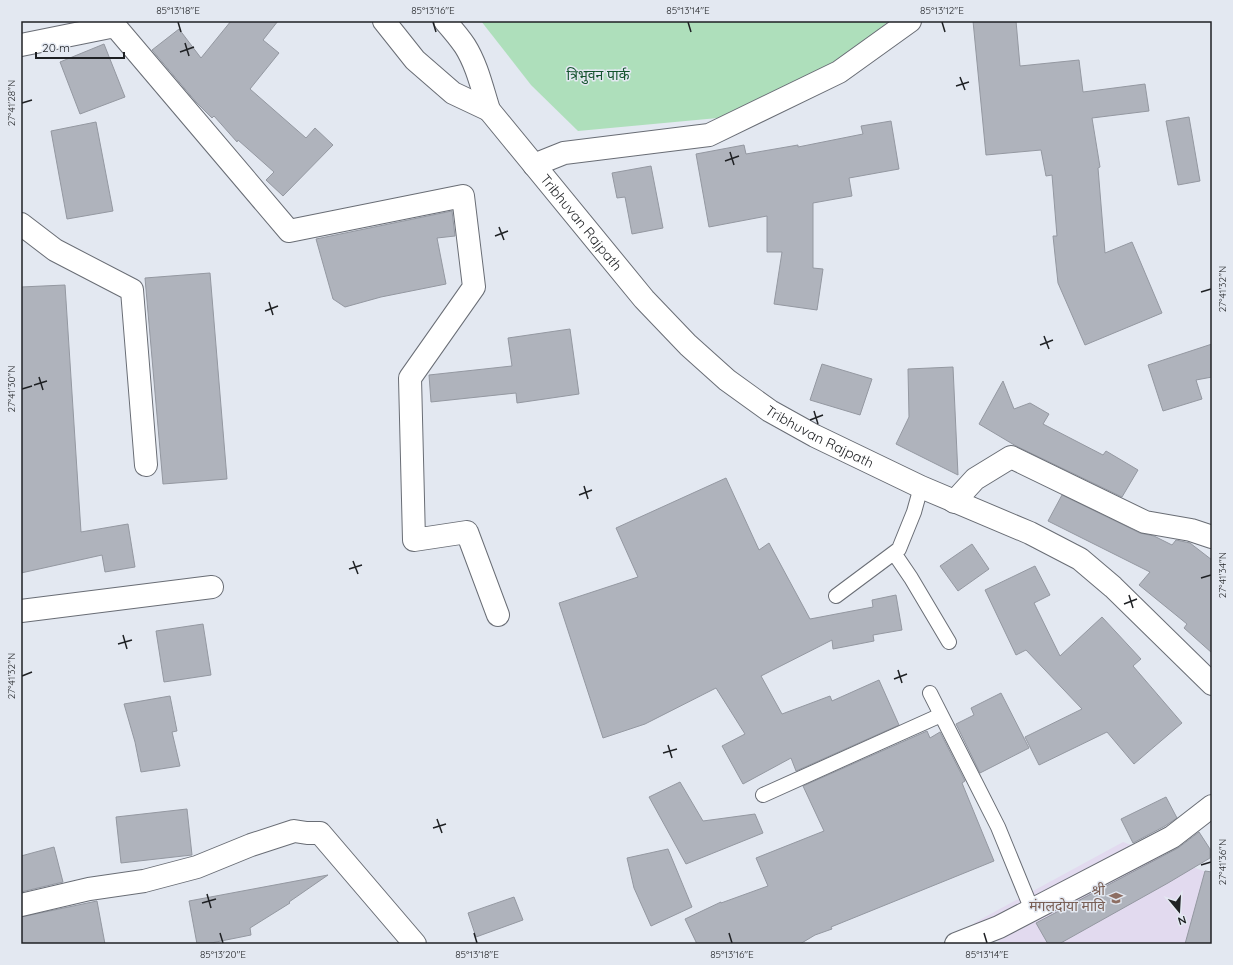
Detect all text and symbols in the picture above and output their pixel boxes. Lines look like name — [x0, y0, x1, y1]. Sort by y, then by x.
text: 85°13'18"E — [156, 4, 200, 17]
text: 85°13'16"E — [411, 4, 455, 17]
text: 85°13'14"E — [666, 4, 710, 17]
text: 85°13'12"E — [920, 4, 964, 17]
scale bar — [36, 34, 124, 60]
text: 20 m — [42, 40, 70, 55]
park label: त्रिभुवन पार्क — [567, 66, 630, 85]
text: 27°41'28"N — [5, 80, 18, 126]
street label: Tribhuvan Rajpath — [536, 170, 626, 274]
text: 27°41'32"N — [1216, 266, 1229, 312]
text: 27°41'30"N — [5, 366, 18, 412]
street label: Tribhuvan Rajpath — [762, 401, 877, 472]
text: 27°41'34"N — [1216, 552, 1229, 598]
text: 27°41'32"N — [5, 653, 18, 699]
text: 27°41'36"N — [1216, 839, 1229, 885]
place label: श्री मंगलदोया मावि — [1029, 881, 1105, 915]
school or university icon: श्री मंगलदोया मावि — [1108, 890, 1124, 906]
north arrow — [1159, 891, 1199, 931]
text: N — [1176, 913, 1188, 928]
text: 85°13'20"E — [200, 948, 246, 961]
text: 85°13'18"E — [455, 948, 499, 961]
text: 85°13'16"E — [710, 948, 754, 961]
text: 85°13'14"E — [965, 948, 1009, 961]

